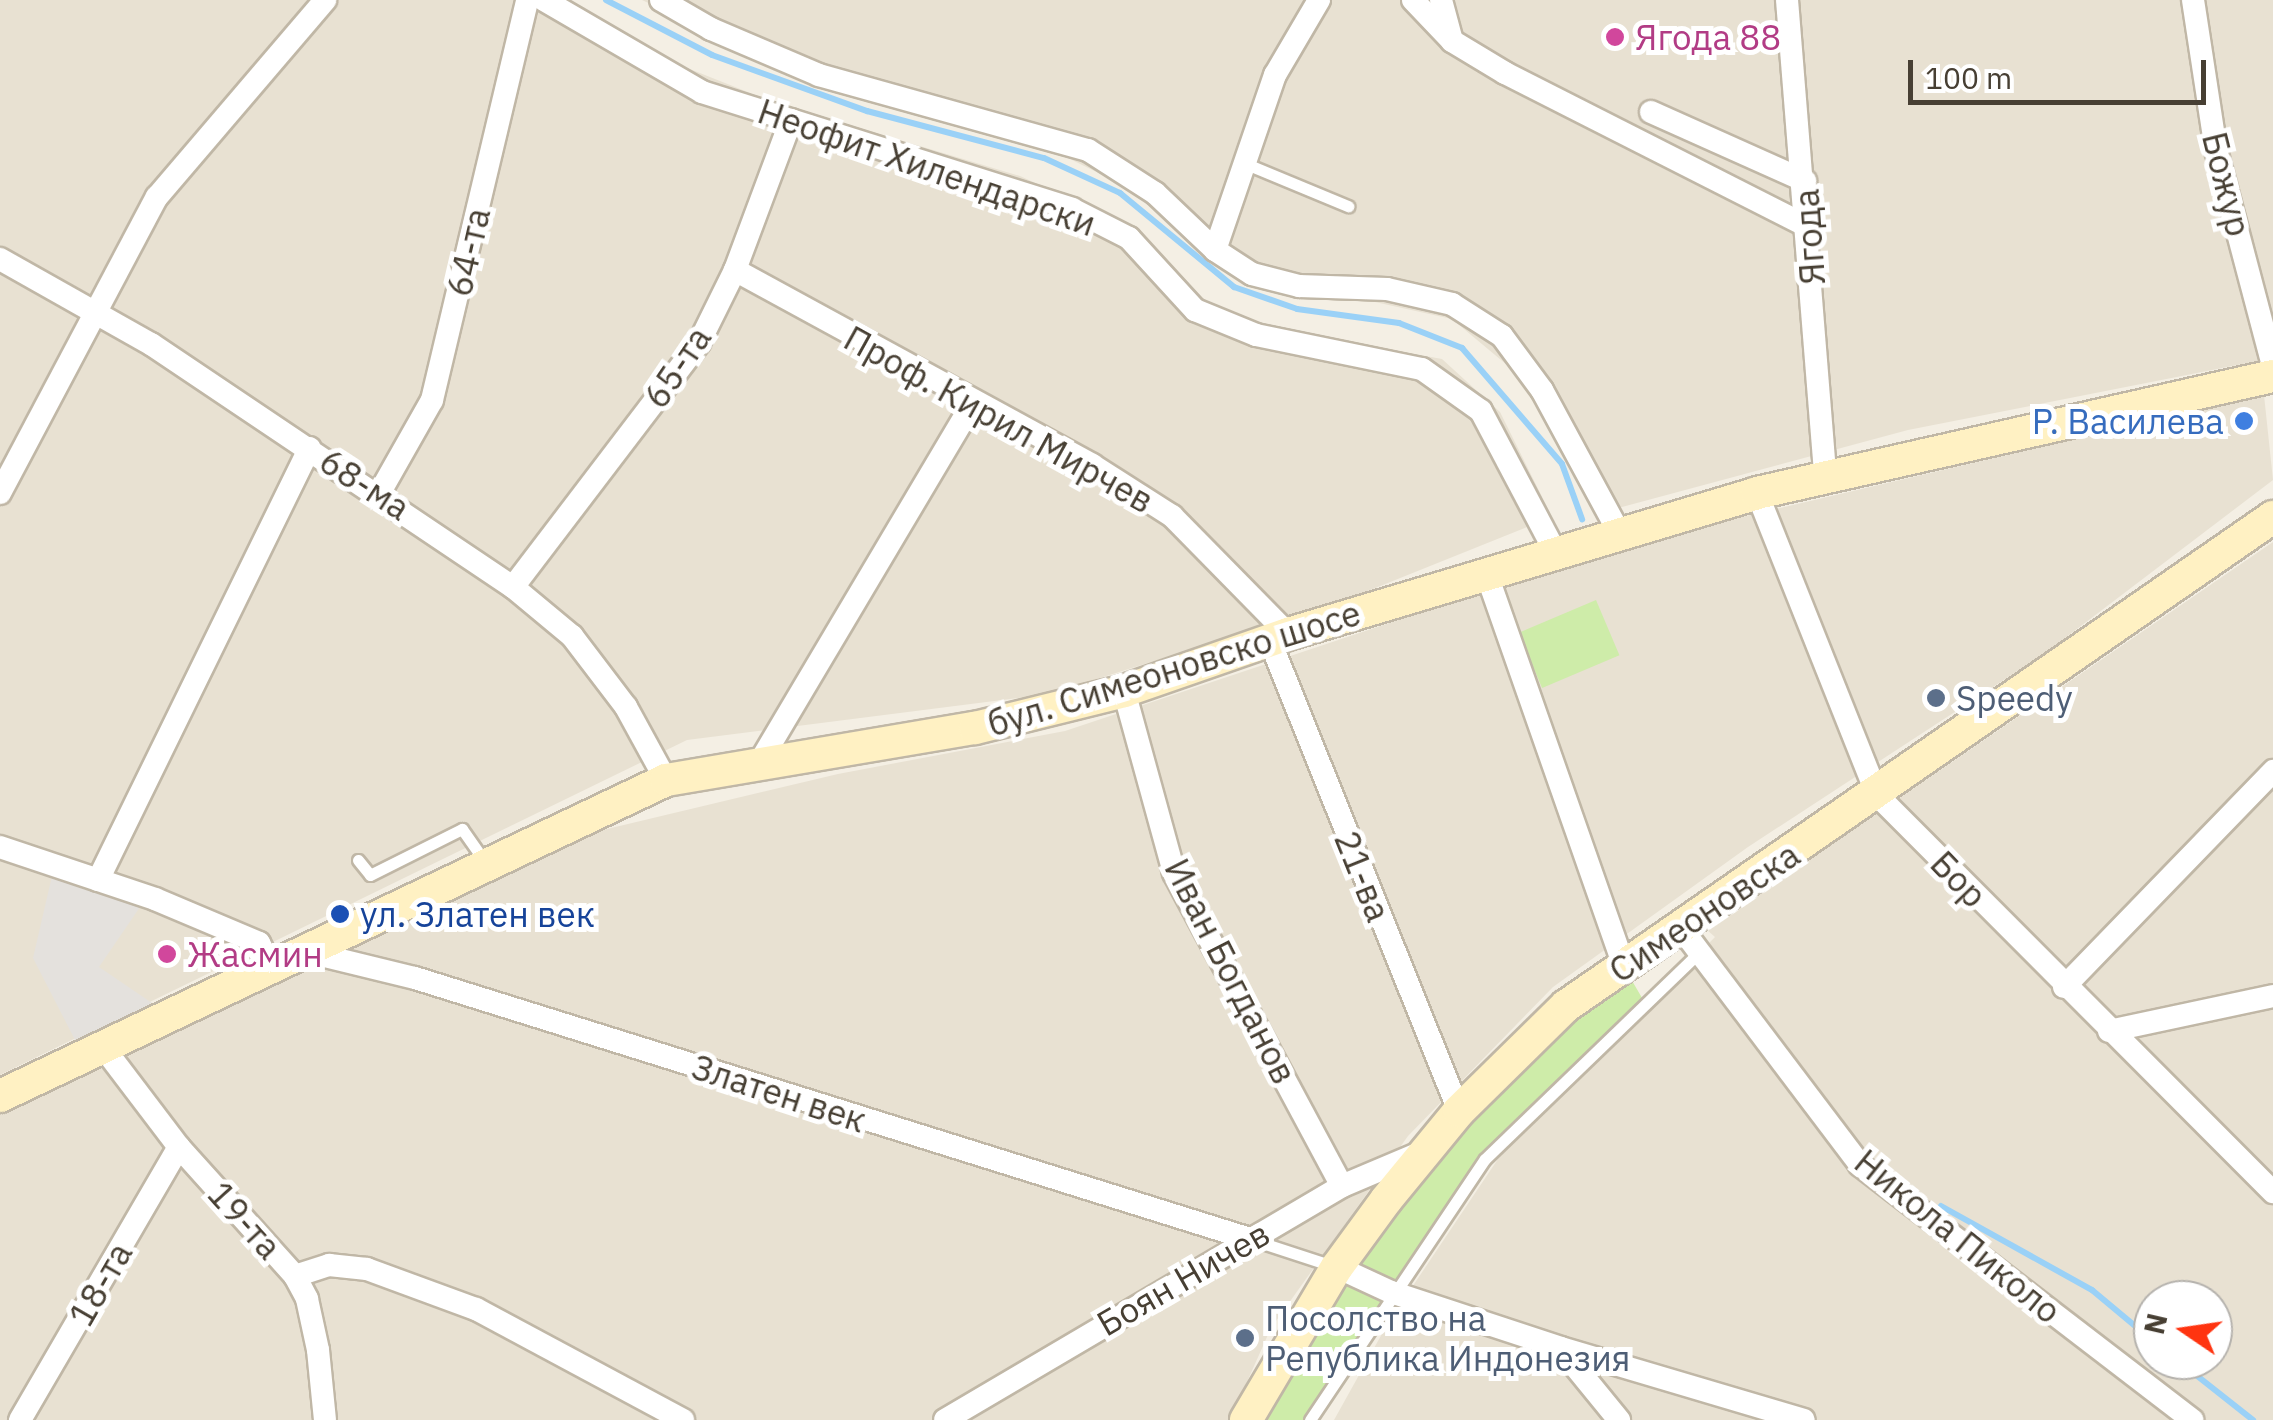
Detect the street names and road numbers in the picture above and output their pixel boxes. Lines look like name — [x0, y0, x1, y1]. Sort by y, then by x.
street label: Неофит Хилендарски — [753, 89, 1101, 245]
street label: Божур — [2194, 127, 2260, 241]
street label: Ягода — [1785, 188, 1833, 286]
street label: 64-та — [437, 204, 499, 300]
street label: Проф. Кирил Мирчев — [837, 317, 1161, 521]
street label: 65-та — [635, 318, 719, 416]
street label: 68-ма — [312, 439, 418, 529]
street label: бул. Симеоновско шосе — [983, 591, 1365, 745]
street label: 21-ва — [1326, 825, 1400, 927]
street label: Симеоновска — [1601, 833, 1807, 991]
street label: Бор — [1922, 842, 1996, 916]
street label: Иван Богданов — [1156, 851, 1306, 1091]
street label: Златен век — [687, 1045, 871, 1141]
street label: Никола Пиколо — [1847, 1140, 2069, 1332]
street label: 19-та — [199, 1173, 291, 1267]
street label: Боян Ничев — [1089, 1212, 1277, 1344]
street label: 18-та — [59, 1235, 141, 1333]

